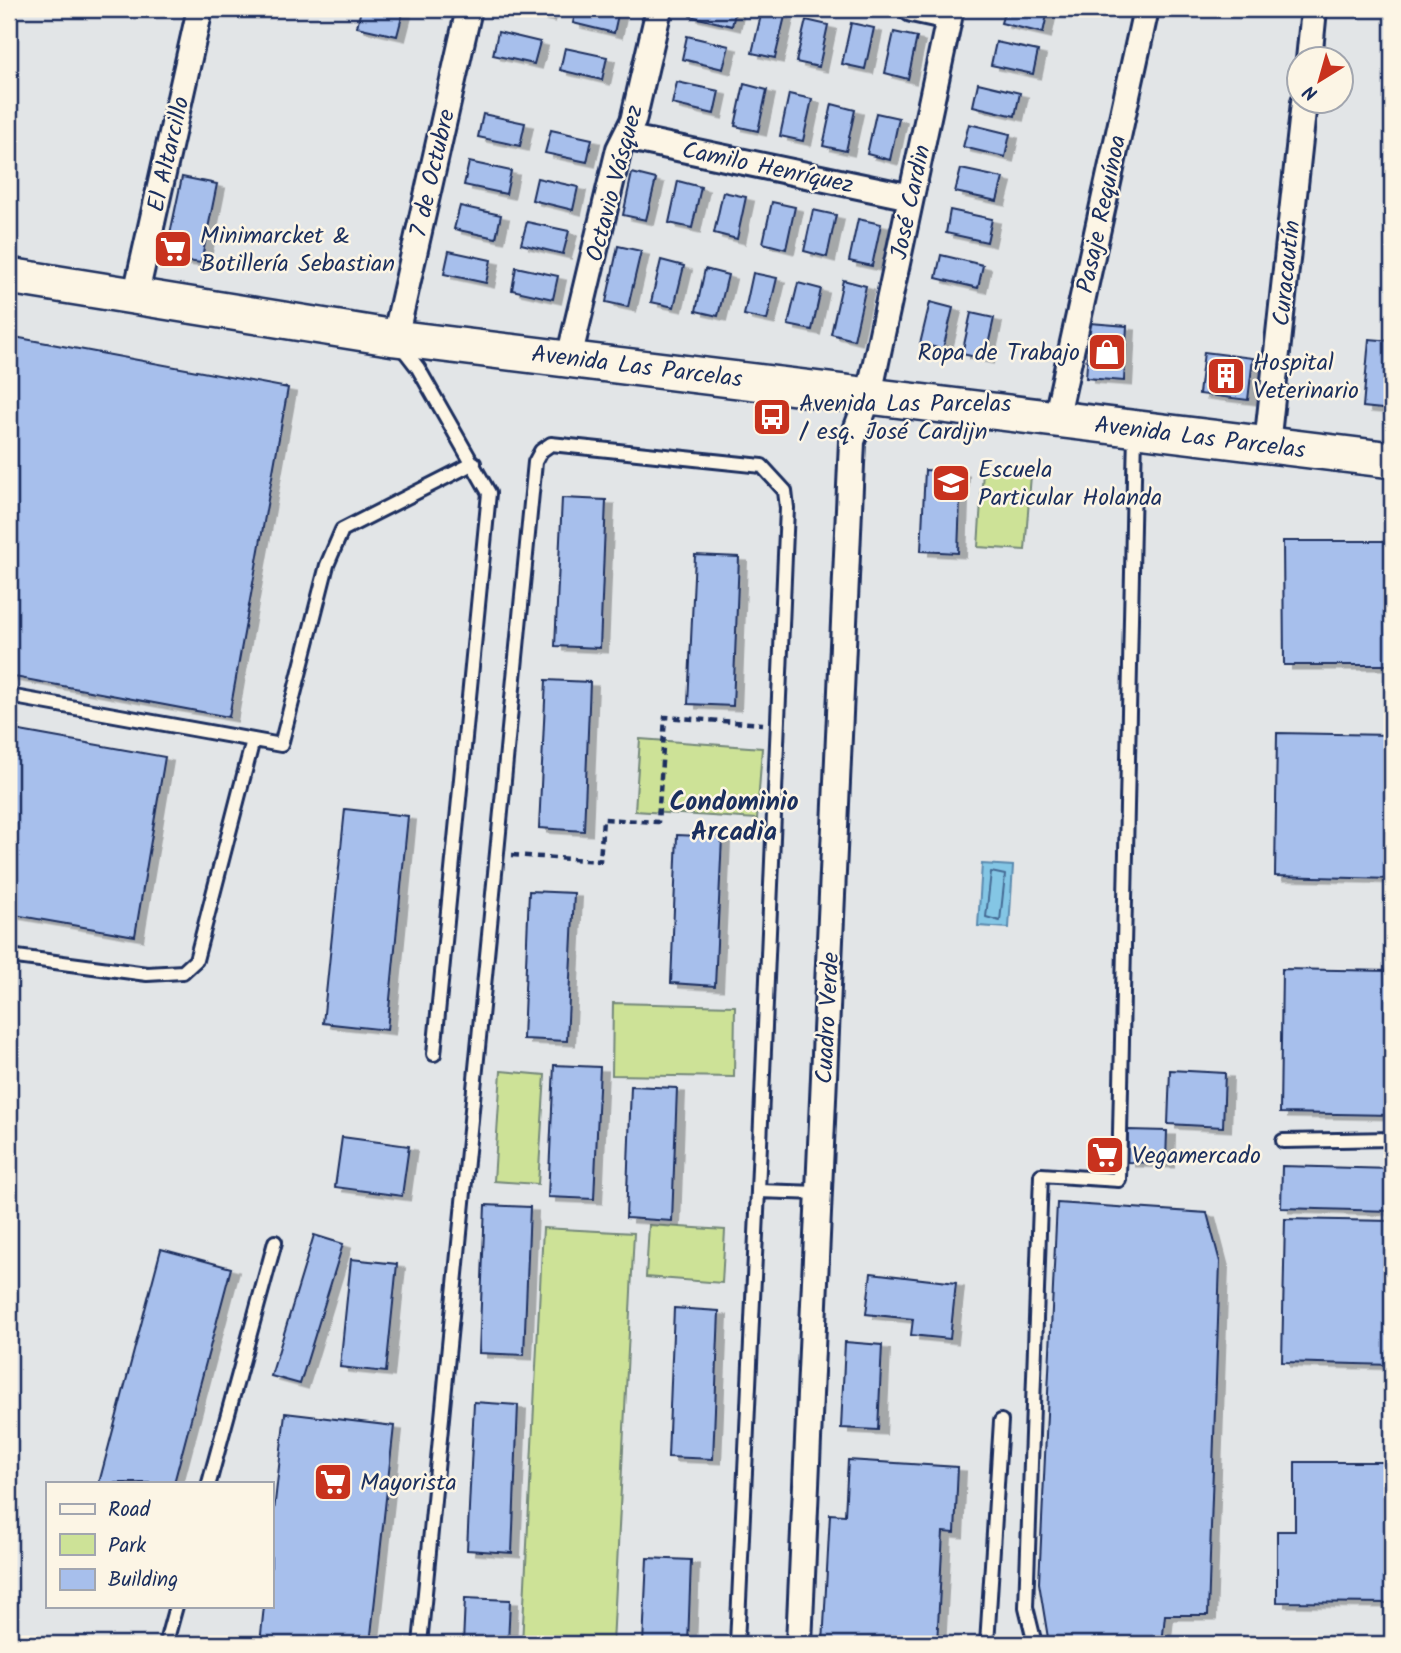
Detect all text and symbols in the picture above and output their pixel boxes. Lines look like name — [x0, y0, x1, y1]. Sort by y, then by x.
north arrow — [1286, 46, 1356, 116]
text: N — [1297, 76, 1325, 108]
street label: El Altarcillo — [137, 93, 202, 216]
street label: Octavio Vásquez — [576, 101, 655, 266]
street label: 7 de Octubre — [400, 105, 467, 241]
street label: Camilo Henríquez — [678, 131, 857, 206]
street label: Pasaje Requínoa — [1067, 132, 1138, 297]
street label: José Cardin — [880, 141, 943, 263]
place label: Minimarcket & Botillería Sebastian — [200, 217, 395, 284]
street label: Curacautín — [1263, 218, 1312, 328]
supermarket icon: Minimarcket & Botillería Sebastian — [152, 228, 194, 270]
shop icon: Ropa de Trabajo — [1086, 331, 1128, 373]
place label: Ropa de Trabajo — [917, 334, 1080, 373]
street label: Avenida Las Parcelas — [529, 335, 744, 400]
place label: Hospital Veterinario — [1253, 344, 1359, 411]
building icon: Hospital Veterinario — [1205, 355, 1247, 397]
place label: Avenida Las Parcelas / esq. José Cardijn — [799, 385, 1011, 452]
bus stop icon: Avenida Las Parcelas / esq. José Cardijn — [751, 396, 793, 438]
street label: Avenida Las Parcelas — [1092, 406, 1307, 471]
place label: Escuela Particular Holanda — [978, 451, 1162, 518]
school or university icon: Escuela Particular Holanda — [930, 462, 972, 504]
district label: Condominio Arcadia — [669, 782, 799, 854]
street label: Cuadro Verde — [806, 951, 851, 1085]
supermarket icon: Vegamercado — [1084, 1134, 1126, 1176]
place label: Vegamercado — [1132, 1137, 1261, 1176]
supermarket icon: Mayorista — [312, 1461, 354, 1503]
place label: Mayorista — [360, 1464, 457, 1503]
legend — [46, 1482, 273, 1608]
text: Road — [108, 1494, 151, 1527]
text: Park — [108, 1530, 146, 1563]
text: Building — [108, 1564, 178, 1597]

